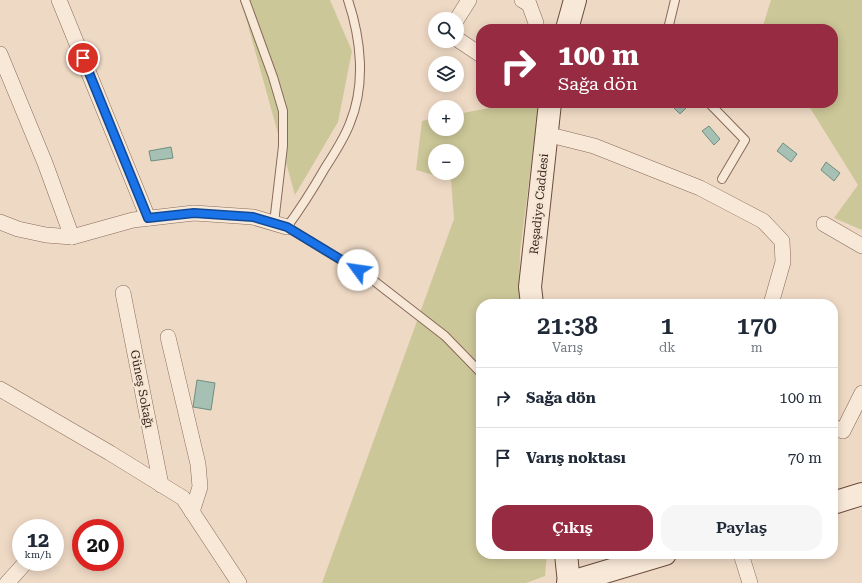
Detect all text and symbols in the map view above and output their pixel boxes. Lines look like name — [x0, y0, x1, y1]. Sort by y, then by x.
map controls — [428, 12, 464, 180]
button: search — [428, 12, 464, 48]
text: 100 m — [558, 39, 639, 72]
icon: right — [492, 40, 544, 92]
pin — [66, 41, 100, 75]
icon: arrive — [72, 47, 94, 69]
button: layers — [428, 56, 464, 92]
text: Sağa dön — [558, 73, 638, 94]
button: + — [428, 100, 464, 136]
button: − — [428, 144, 464, 180]
street label: Reşadiye Caddesi — [527, 153, 551, 255]
position arrow — [337, 249, 379, 291]
text: 21:38 — [537, 312, 598, 340]
text: 1 — [661, 312, 674, 340]
text: 170 — [737, 312, 777, 340]
text: Varış — [552, 340, 583, 355]
text: dk — [659, 340, 676, 355]
text: m — [751, 340, 763, 355]
street label: Güneş Sokağı — [128, 349, 156, 430]
icon: right — [492, 387, 514, 409]
text: Sağa dön — [526, 389, 596, 407]
text: 100 m — [779, 389, 822, 407]
icon: arrive — [492, 447, 514, 469]
text: Varış noktası — [526, 449, 626, 467]
text: 70 m — [788, 449, 822, 467]
button: Çıkış — [492, 505, 653, 551]
button: Paylaş — [661, 505, 822, 551]
speed limit sign: 20 — [72, 519, 124, 571]
text: 12 — [27, 528, 49, 552]
text: km/h — [25, 549, 51, 560]

